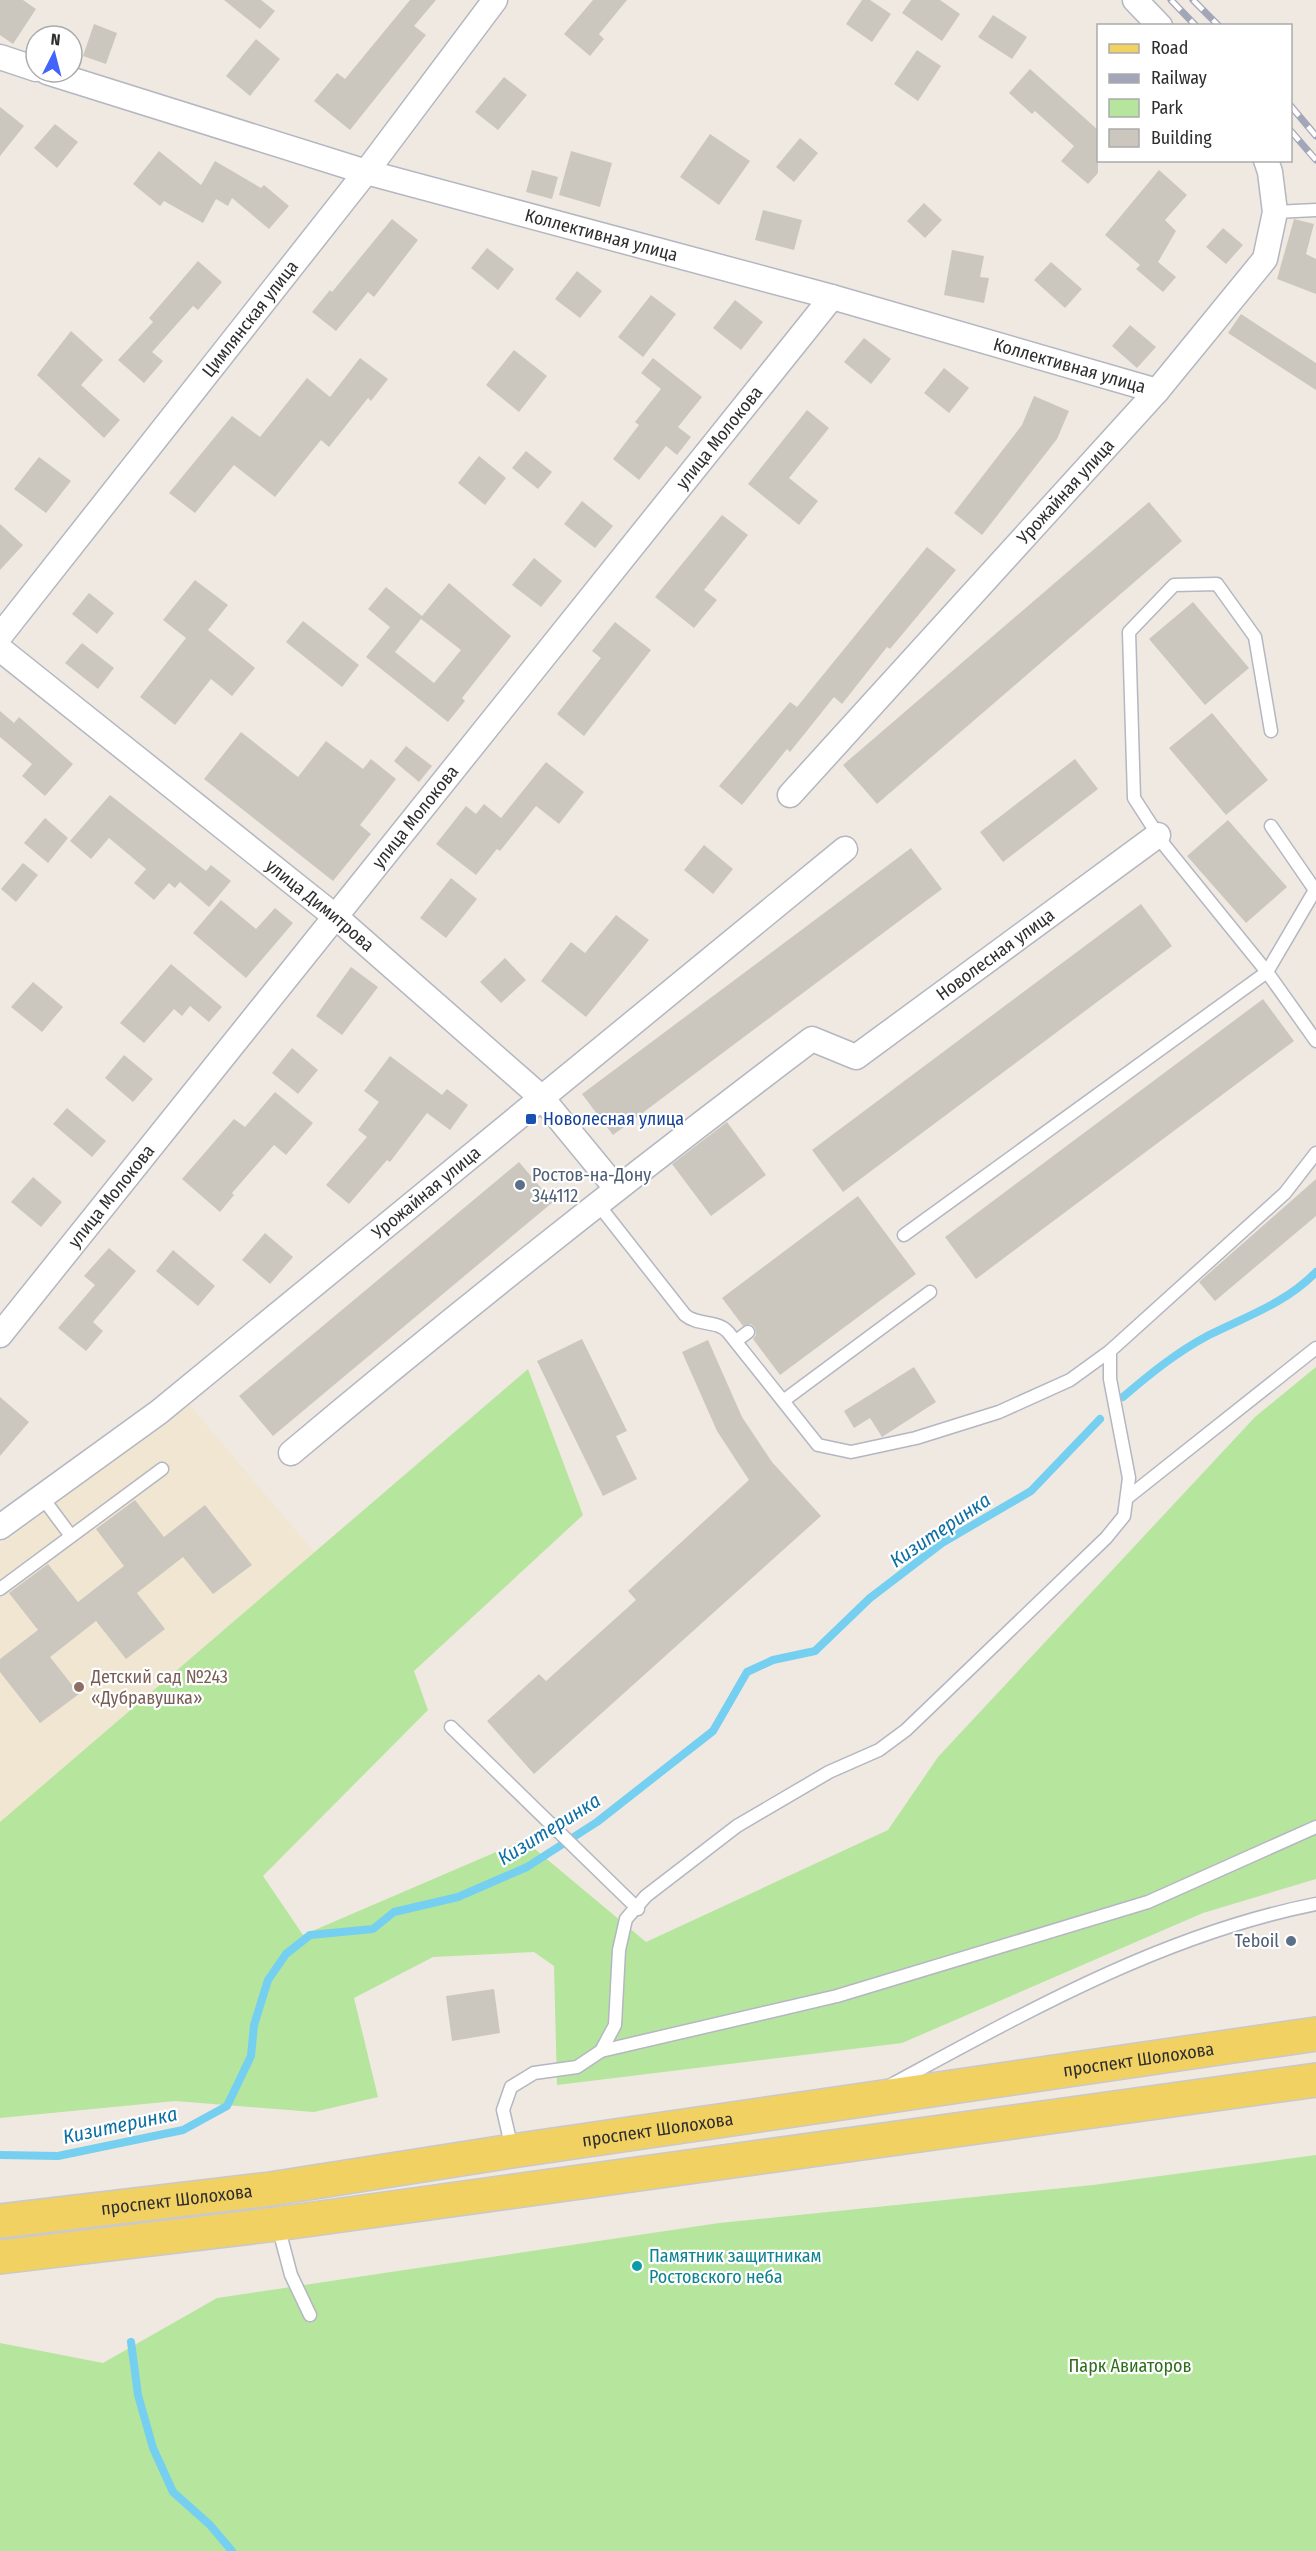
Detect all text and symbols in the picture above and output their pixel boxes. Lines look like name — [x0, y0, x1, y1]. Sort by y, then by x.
north arrow — [24, 24, 84, 84]
legend — [1097, 24, 1292, 162]
text: N — [50, 30, 61, 50]
text: Road — [1151, 37, 1188, 59]
text: Railway — [1151, 67, 1207, 89]
text: Park — [1151, 97, 1184, 119]
text: Building — [1151, 127, 1212, 149]
street label: Коллективная улица — [523, 204, 680, 266]
street label: Цимлянская улица — [197, 256, 303, 381]
street label: Коллективная улица — [991, 333, 1148, 398]
street label: улица Молокова — [671, 382, 767, 494]
street label: Урожайная улица — [1012, 434, 1119, 549]
street label: улица Молокова — [367, 761, 463, 873]
street label: улица Димитрова — [261, 854, 379, 957]
street label: Новолесная улица — [932, 904, 1059, 1005]
place label: Новолесная улица — [543, 1108, 684, 1130]
marker: Новолесная улица — [524, 1112, 538, 1126]
street label: улица Молокова — [63, 1140, 159, 1252]
street label: Урожайная улица — [367, 1141, 485, 1244]
place label: Ростов-на-Дону 344112 — [532, 1164, 651, 1207]
marker: Ростов-на-Дону 344112 — [513, 1178, 527, 1192]
water label: Кизитеринка — [885, 1488, 995, 1572]
place label: Детский сад №243 «Дубравушка» — [90, 1666, 228, 1709]
marker: Детский сад №243 «Дубравушка» — [72, 1680, 86, 1694]
water label: Кизитеринка — [493, 1788, 605, 1870]
place label: Teboil — [1234, 1930, 1279, 1952]
marker: Teboil — [1284, 1934, 1298, 1948]
street label: проспект Шолохова — [1062, 2038, 1216, 2082]
water label: Кизитеринка — [61, 2101, 179, 2149]
street label: проспект Шолохова — [581, 2108, 735, 2152]
street label: проспект Шолохова — [100, 2180, 254, 2220]
place label: Памятник защитникам Ростовского неба — [649, 2245, 822, 2288]
marker: Памятник защитникам Ростовского неба — [630, 2259, 644, 2273]
park label: Парк Авиаторов — [1069, 2355, 1192, 2377]

